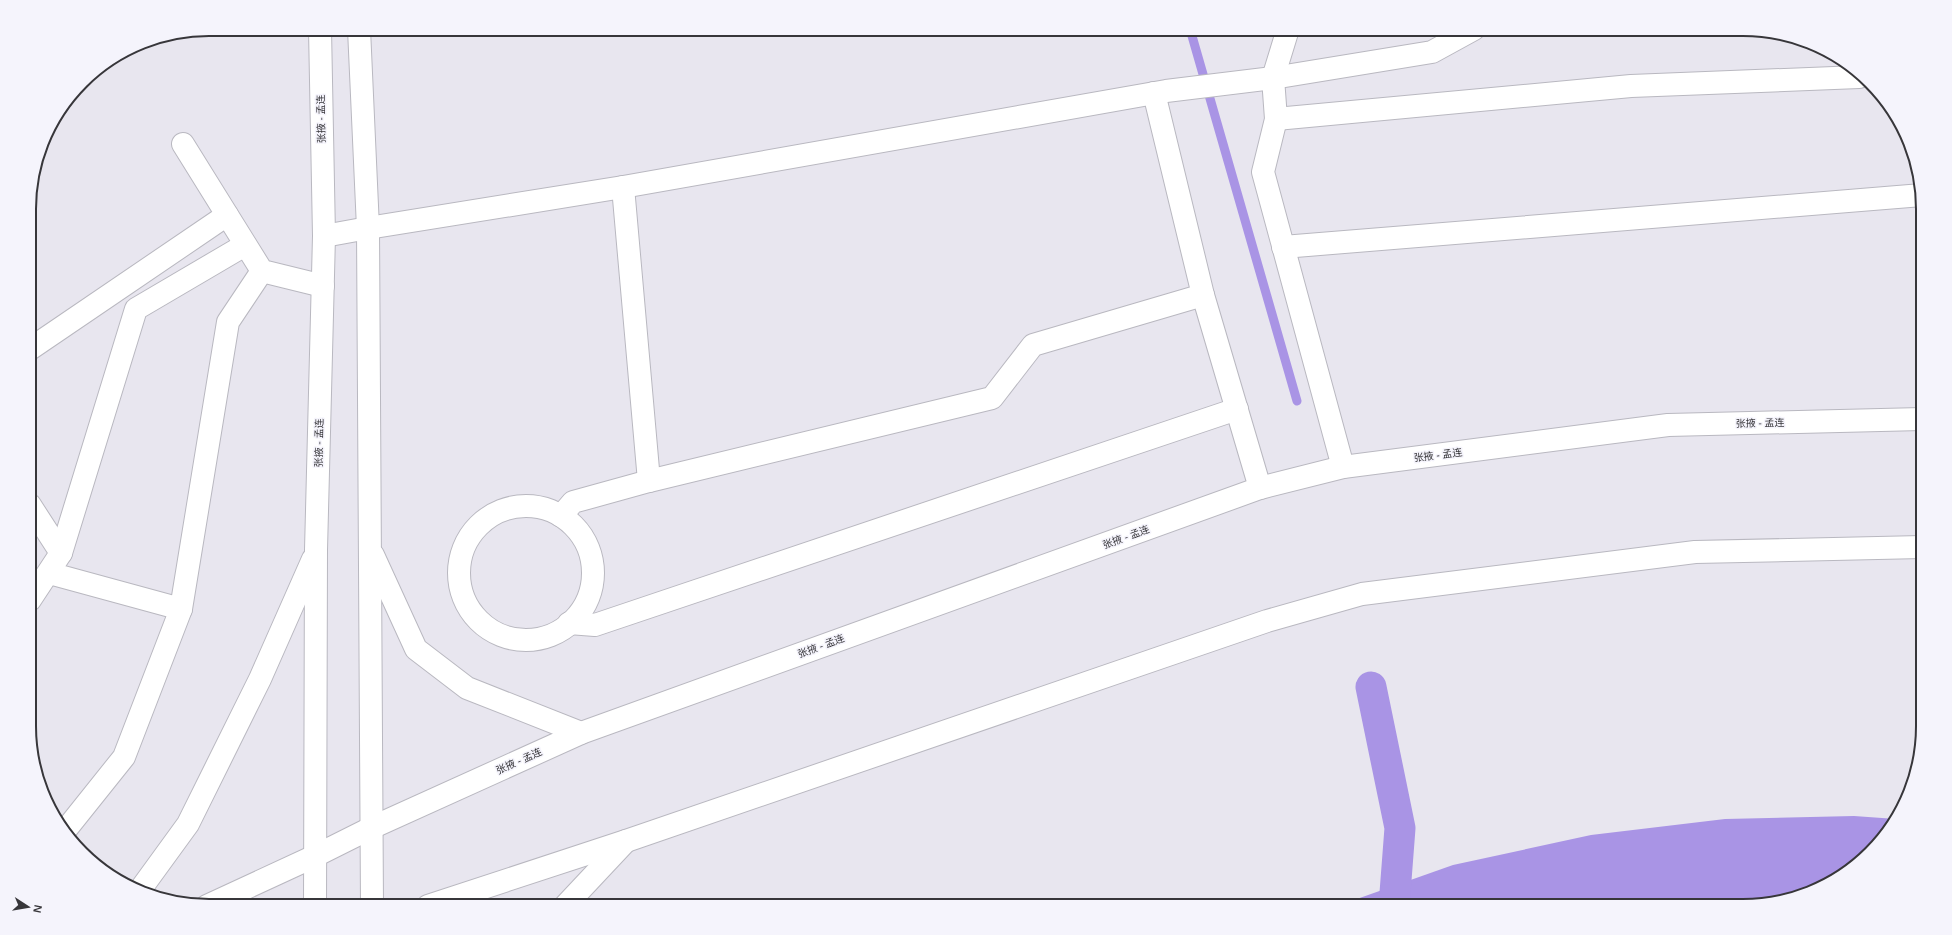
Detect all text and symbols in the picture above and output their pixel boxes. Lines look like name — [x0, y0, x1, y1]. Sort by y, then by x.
street label: 张掖 - 孟连 — [315, 94, 327, 144]
street label: 张掖 - 孟连 — [1735, 417, 1785, 429]
street label: 张掖 - 孟连 — [313, 418, 325, 468]
street label: 张掖 - 孟连 — [1413, 447, 1463, 463]
street label: 张掖 - 孟连 — [1101, 523, 1151, 551]
street label: 张掖 - 孟连 — [796, 632, 846, 660]
street label: 张掖 - 孟连 — [494, 746, 544, 776]
north arrow — [8, 887, 48, 927]
text: N — [31, 904, 44, 914]

